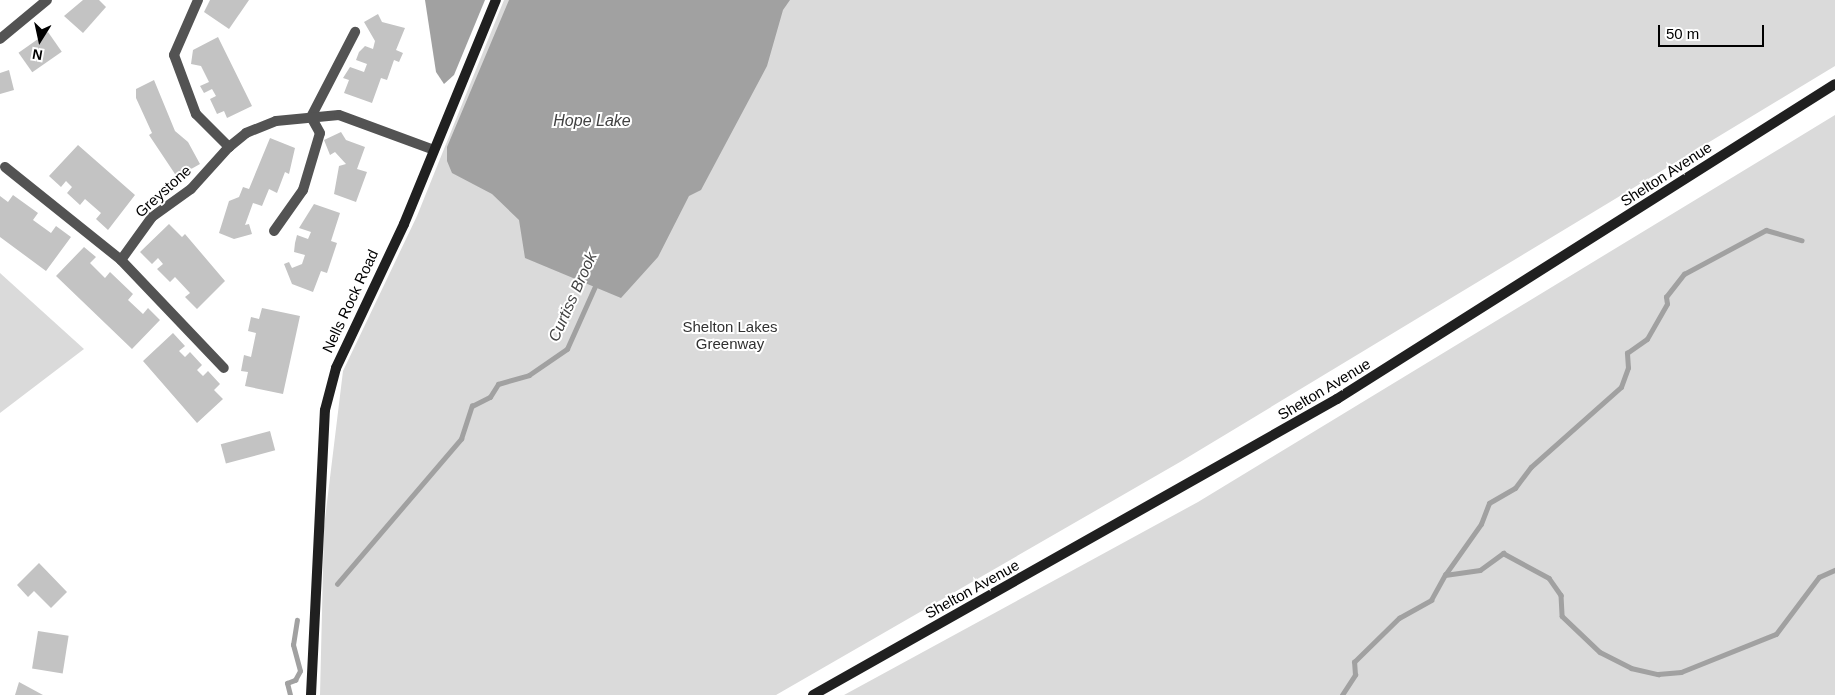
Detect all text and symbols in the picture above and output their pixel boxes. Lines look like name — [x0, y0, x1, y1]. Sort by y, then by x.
north arrow — [15, 15, 65, 65]
scale bar — [1660, 15, 1766, 47]
text: 50 m — [1666, 25, 1699, 42]
text: N — [31, 46, 44, 64]
water label: Hope Lake — [553, 111, 631, 131]
street label: Shelton Avenue — [1617, 138, 1715, 210]
street label: Greystone — [131, 161, 195, 221]
street label: Nells Rock Road — [318, 247, 382, 355]
water label: Curtiss Brook — [545, 249, 601, 345]
park label: Shelton Lakes Greenway — [682, 317, 778, 352]
street label: Shelton Avenue — [1274, 354, 1374, 424]
street label: Shelton Avenue — [921, 556, 1023, 622]

